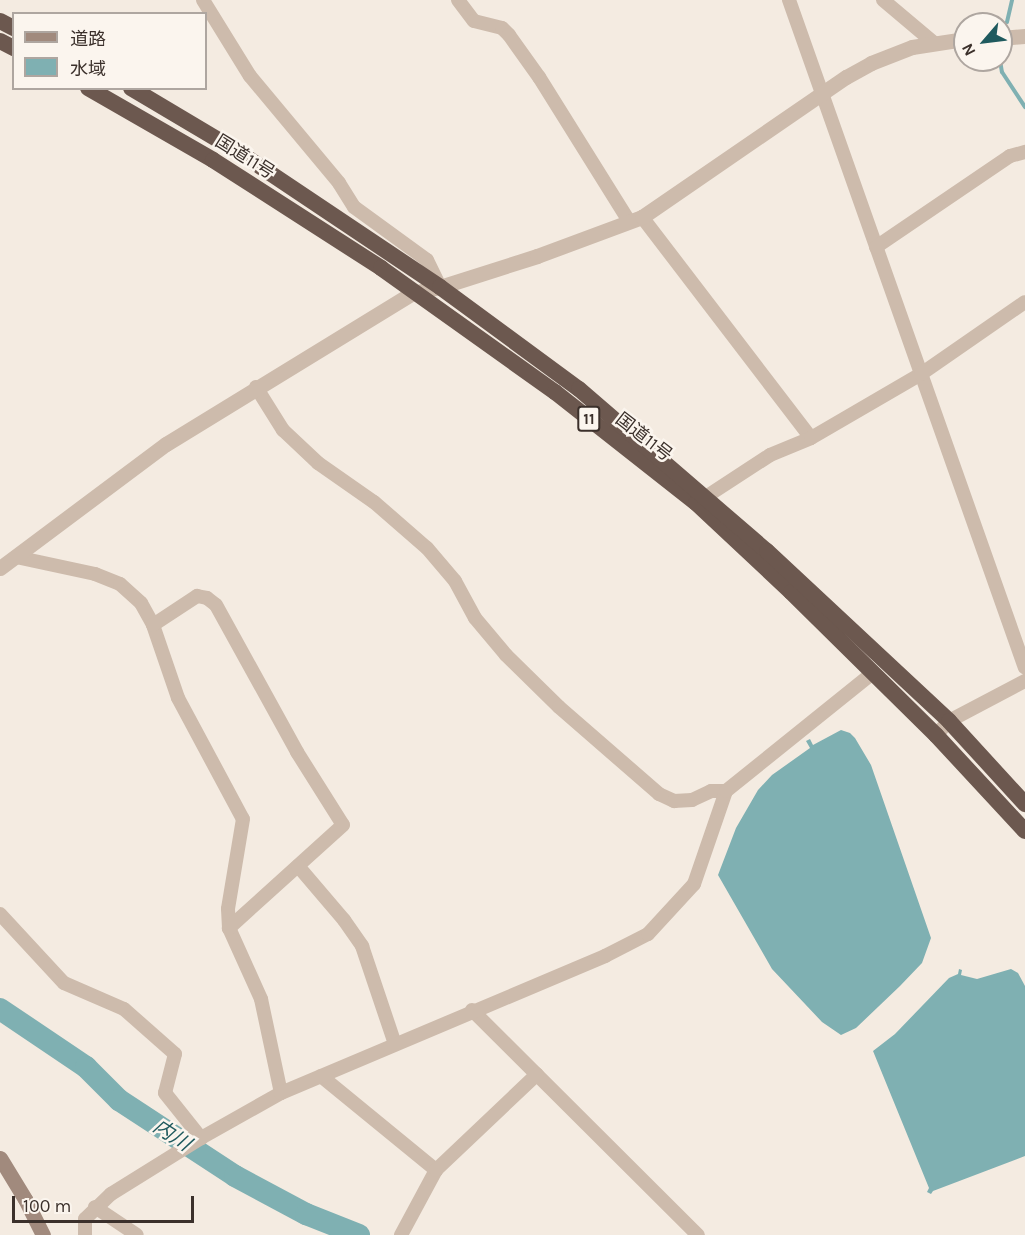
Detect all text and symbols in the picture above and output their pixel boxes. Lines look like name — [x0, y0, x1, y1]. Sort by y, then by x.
legend — [12, 12, 207, 90]
north arrow — [953, 12, 1013, 72]
text: 道路 — [70, 28, 106, 50]
text: N — [957, 40, 980, 59]
text: 水域 — [70, 58, 106, 80]
street label: 国道11号 — [211, 130, 279, 184]
road number: 11 — [577, 406, 601, 432]
street label: 国道11号 — [611, 408, 677, 466]
water label: 内川 — [149, 1114, 195, 1156]
scale bar — [15, 1184, 196, 1222]
text: 100 m — [23, 1195, 71, 1217]

